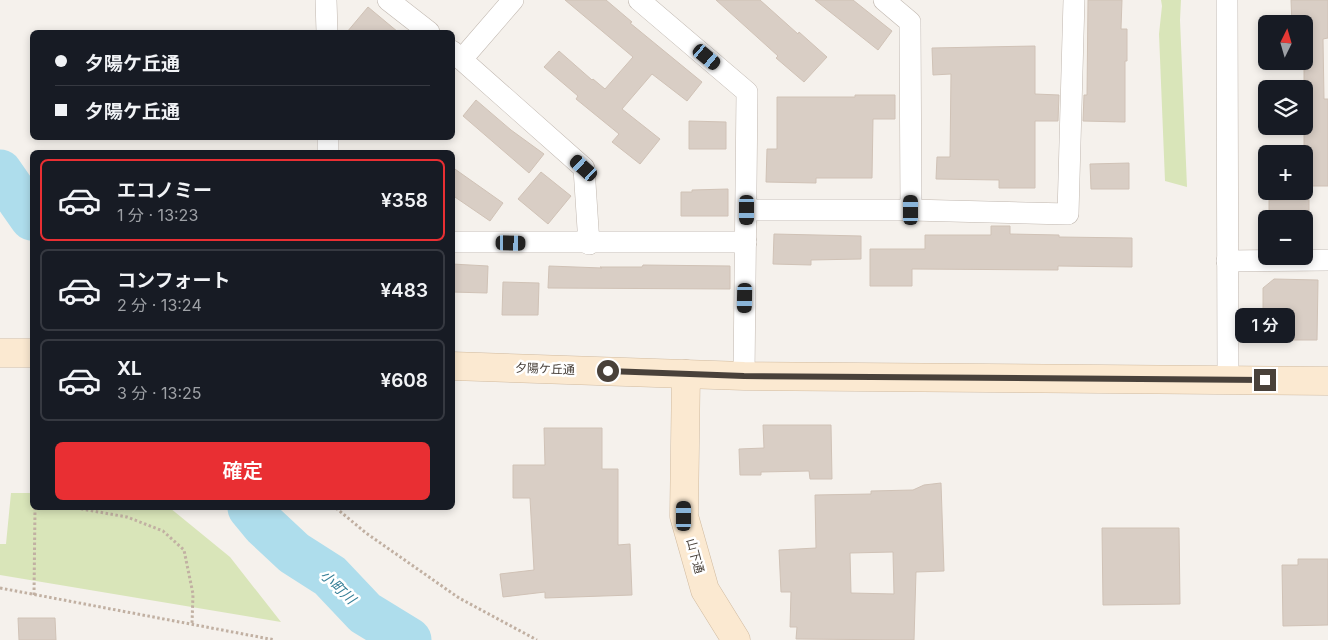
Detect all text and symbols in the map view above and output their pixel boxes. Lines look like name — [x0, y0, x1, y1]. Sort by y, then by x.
north arrow — [1258, 15, 1312, 70]
map controls — [1258, 15, 1313, 265]
car — [690, 42, 723, 72]
text: 夕陽ケ丘通 — [85, 52, 180, 75]
button: layers — [1258, 80, 1313, 135]
text: 夕陽ケ丘通 — [85, 100, 180, 123]
button: + — [1258, 145, 1313, 200]
car — [567, 152, 600, 184]
icon: car — [57, 178, 102, 223]
text: エコノミー — [117, 179, 212, 202]
text: ¥358 — [381, 189, 428, 212]
car — [739, 195, 754, 225]
car — [903, 195, 918, 225]
text: 1 分 · 13:23 — [117, 205, 198, 225]
button: − — [1258, 210, 1313, 265]
car — [495, 235, 526, 251]
icon: car — [57, 268, 102, 313]
text: コンフォート — [117, 269, 230, 292]
text: ¥483 — [380, 279, 428, 302]
car — [737, 283, 752, 313]
text: 2 分 · 13:24 — [117, 295, 202, 315]
callout: 1 分 — [1235, 308, 1295, 342]
text: 1 分 — [1252, 315, 1278, 335]
text: XL — [117, 357, 142, 380]
icon: car — [57, 358, 102, 403]
street label: 夕陽ケ丘通 — [515, 360, 575, 377]
route start — [597, 360, 619, 382]
text: ¥608 — [380, 369, 428, 392]
route end — [1254, 369, 1276, 391]
text: 3 分 · 13:25 — [117, 383, 201, 403]
button: 確定 — [55, 442, 430, 500]
car — [676, 501, 691, 531]
street label: 山下通 — [684, 537, 707, 575]
water label: 小町川 — [317, 566, 361, 609]

